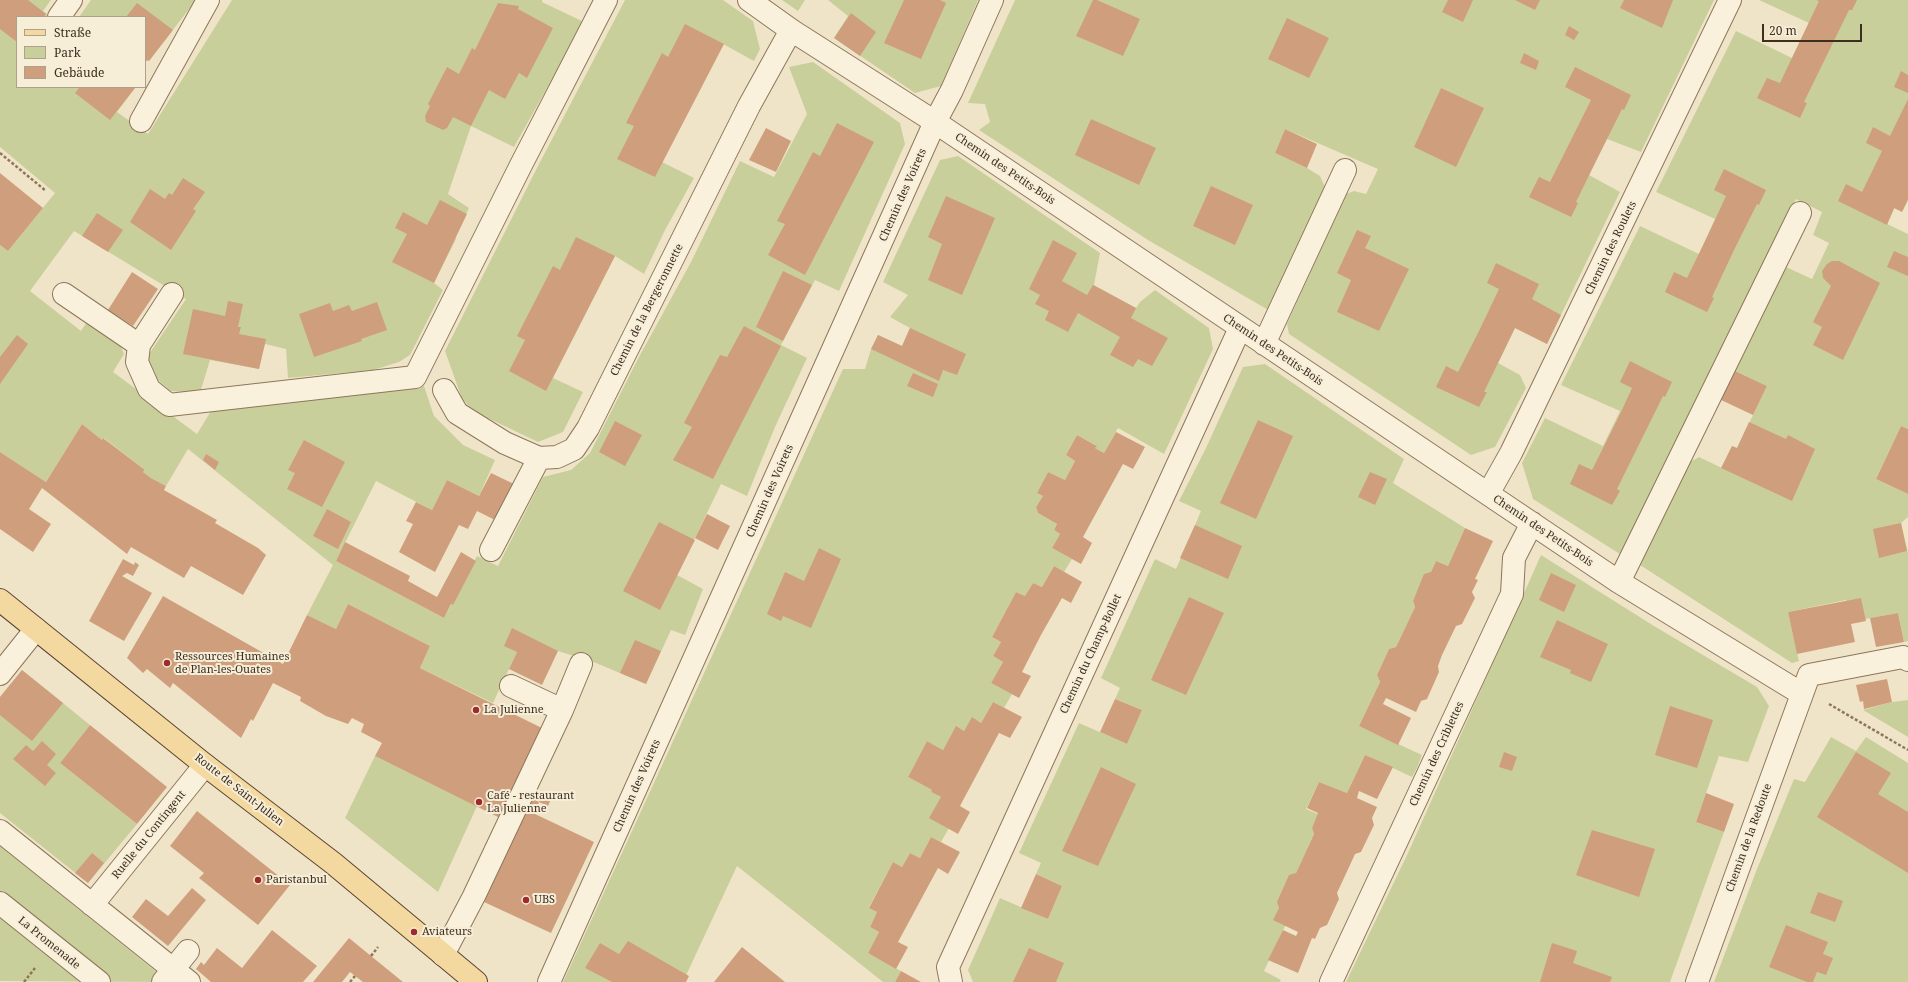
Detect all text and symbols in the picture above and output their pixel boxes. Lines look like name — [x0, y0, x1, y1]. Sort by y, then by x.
legend — [16, 16, 146, 88]
scale bar — [1764, 16, 1864, 42]
text: 20 m — [1769, 22, 1797, 39]
text: Straße — [54, 24, 91, 41]
text: Park — [54, 44, 81, 61]
text: Gebäude — [54, 64, 105, 81]
street label: Chemin des Petits-Bois — [952, 130, 1058, 208]
street label: Chemin des Voirets — [877, 146, 929, 244]
street label: Chemin des Roulets — [1583, 199, 1639, 297]
street label: Chemin de la Bergeronnette — [608, 242, 686, 378]
street label: Chemin des Petits-Bois — [1220, 311, 1326, 389]
street label: Chemin des Voirets — [744, 442, 796, 540]
street label: Chemin des Petits-Bois — [1490, 492, 1596, 570]
street label: Chemin du Champ-Bollet — [1057, 592, 1125, 716]
place label: Ressources Humaines de Plan-les-Ouates — [175, 650, 289, 676]
marker: Ressources Humaines de Plan-les-Ouates — [162, 658, 172, 668]
street label: Chemin des Criblettes — [1407, 700, 1467, 808]
place label: La Julienne — [484, 703, 544, 717]
marker: La Julienne — [471, 705, 481, 715]
street label: Chemin des Voirets — [611, 737, 663, 835]
street label: Route de Saint-Julien — [192, 751, 286, 829]
street label: Chemin de la Redoute — [1723, 782, 1775, 894]
street label: Ruelle du Contingent — [109, 788, 189, 882]
place label: Café - restaurant La Julienne — [487, 789, 574, 815]
marker: Café - restaurant La Julienne — [474, 797, 484, 807]
place label: Paristanbul — [266, 873, 327, 887]
marker: Paristanbul — [253, 875, 263, 885]
place label: UBS — [534, 893, 555, 907]
marker: UBS — [521, 895, 531, 905]
street label: La Promenade — [15, 914, 83, 972]
place label: Aviateurs — [422, 925, 472, 939]
marker: Aviateurs — [409, 927, 419, 937]

